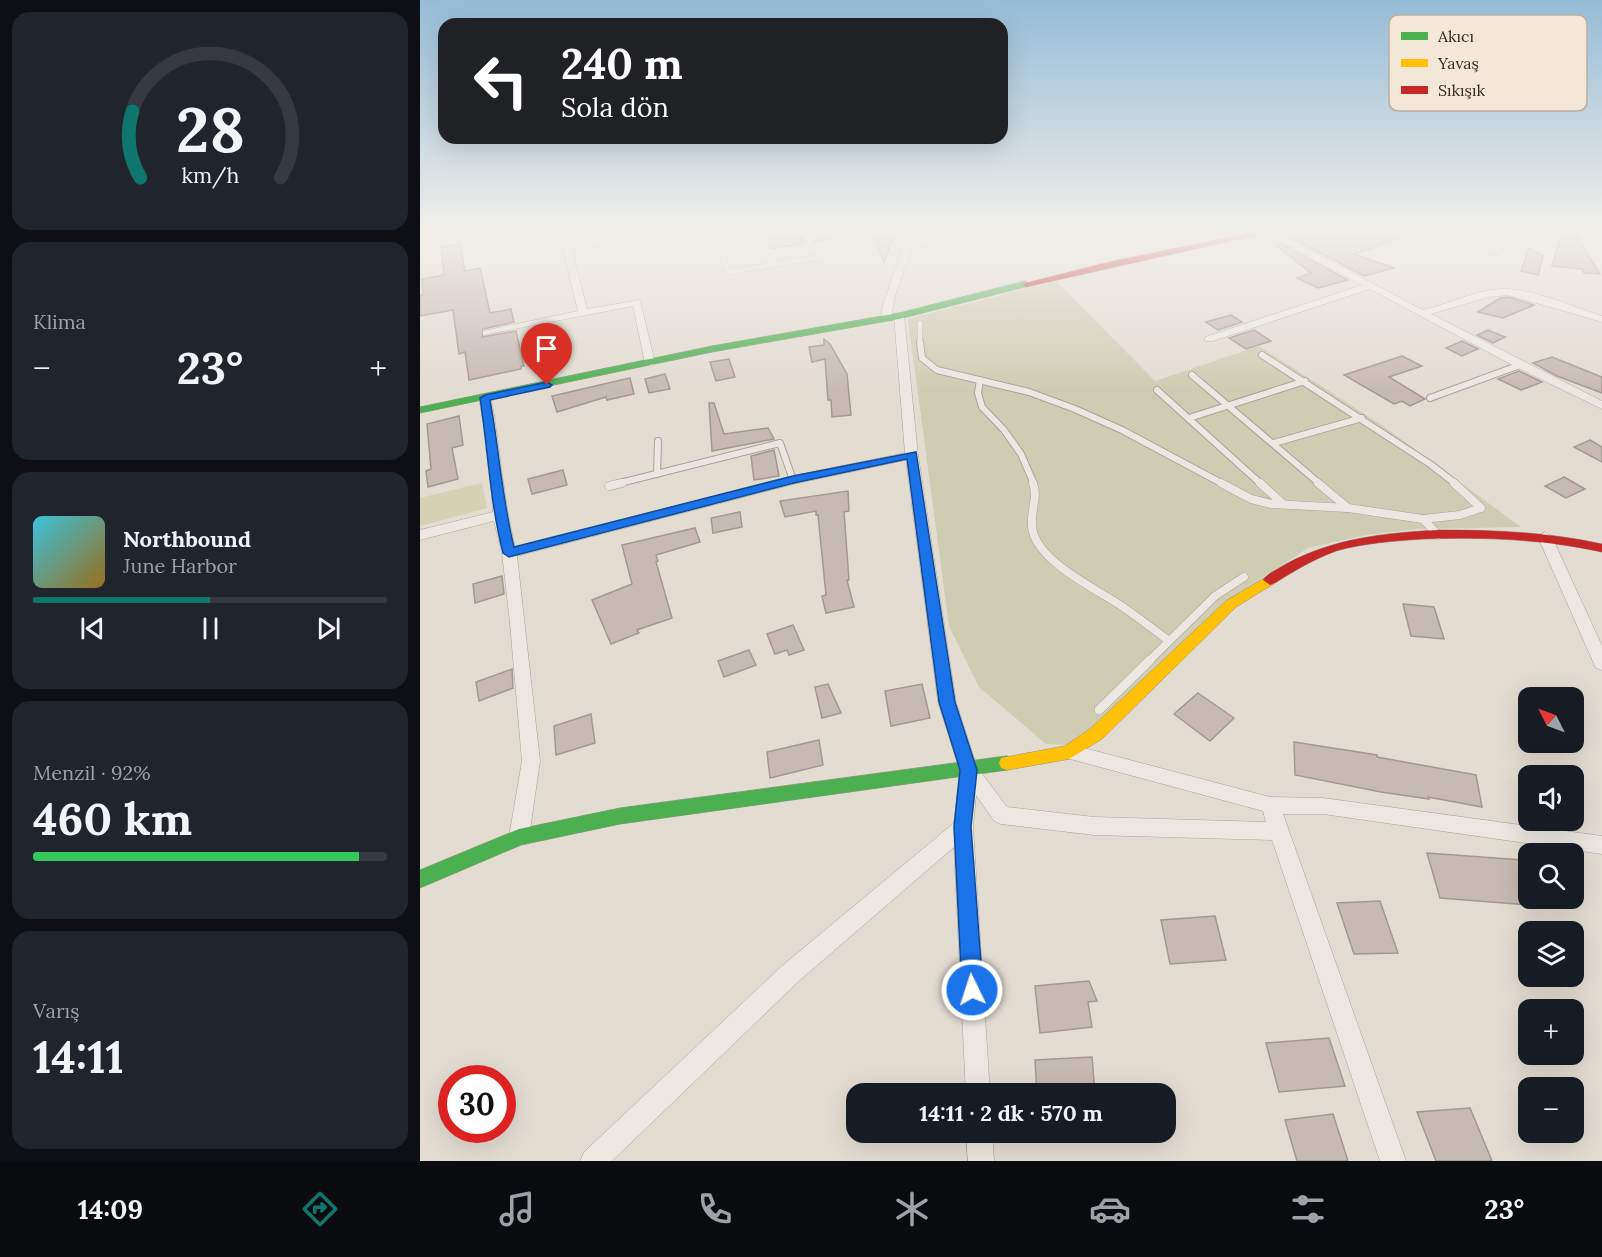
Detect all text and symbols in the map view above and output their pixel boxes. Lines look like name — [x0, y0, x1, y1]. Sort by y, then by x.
legend — [1389, 15, 1587, 111]
text: Akıcı — [1437, 26, 1474, 46]
text: 240 m — [561, 37, 683, 91]
icon: left — [462, 42, 540, 120]
text: Yavaş — [1437, 53, 1479, 73]
text: Sıkışık — [1438, 80, 1485, 100]
text: 28 — [176, 89, 244, 169]
text: Sola dön — [561, 90, 669, 124]
text: km/h — [181, 161, 239, 189]
text: Klima — [33, 309, 86, 334]
pin — [521, 323, 572, 385]
icon: arrive — [530, 332, 563, 365]
text: 23° — [177, 339, 243, 396]
text: − — [33, 347, 51, 389]
text: + — [369, 347, 387, 389]
text: Northbound — [123, 525, 251, 553]
text: June Harbor — [123, 553, 237, 578]
icon: previous — [76, 612, 109, 645]
icon: pause — [194, 612, 227, 645]
icon: next — [312, 612, 345, 645]
north arrow — [1518, 687, 1584, 753]
map controls — [1518, 687, 1584, 1143]
text: Menzil · 92% — [33, 760, 151, 785]
button: sound — [1518, 765, 1584, 831]
text: 460 km — [33, 790, 192, 847]
button: search — [1518, 843, 1584, 909]
button: layers — [1518, 921, 1584, 987]
position arrow — [940, 958, 1004, 1022]
text: Varış — [33, 998, 79, 1023]
button: + — [1518, 999, 1584, 1065]
text: 14:11 — [33, 1028, 124, 1085]
speed limit sign: 30 — [438, 1065, 516, 1143]
button: − — [1518, 1077, 1584, 1143]
text: 14:11 · 2 dk · 570 m — [919, 1099, 1103, 1127]
icon: directions — [299, 1188, 341, 1230]
icon: music — [496, 1188, 538, 1230]
icon: phone — [694, 1188, 736, 1230]
icon: climate — [891, 1188, 933, 1230]
icon: car — [1089, 1188, 1131, 1230]
icon: filters — [1287, 1188, 1329, 1230]
text: 14:09 — [78, 1192, 143, 1226]
text: 23° — [1484, 1192, 1524, 1226]

